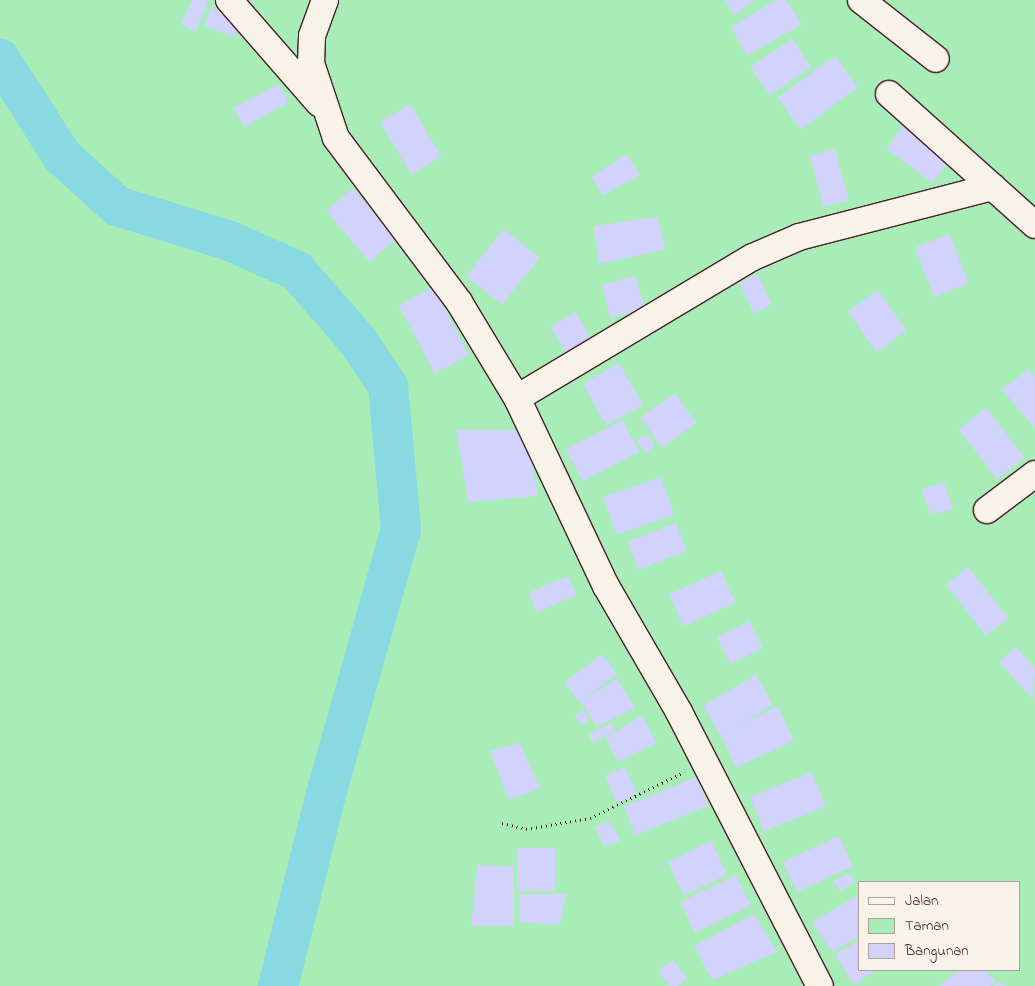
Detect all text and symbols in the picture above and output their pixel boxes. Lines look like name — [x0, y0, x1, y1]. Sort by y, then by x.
legend — [858, 881, 1020, 971]
text: Jalan — [905, 890, 938, 912]
text: Taman — [905, 915, 949, 937]
text: Bangunan — [905, 940, 969, 962]

